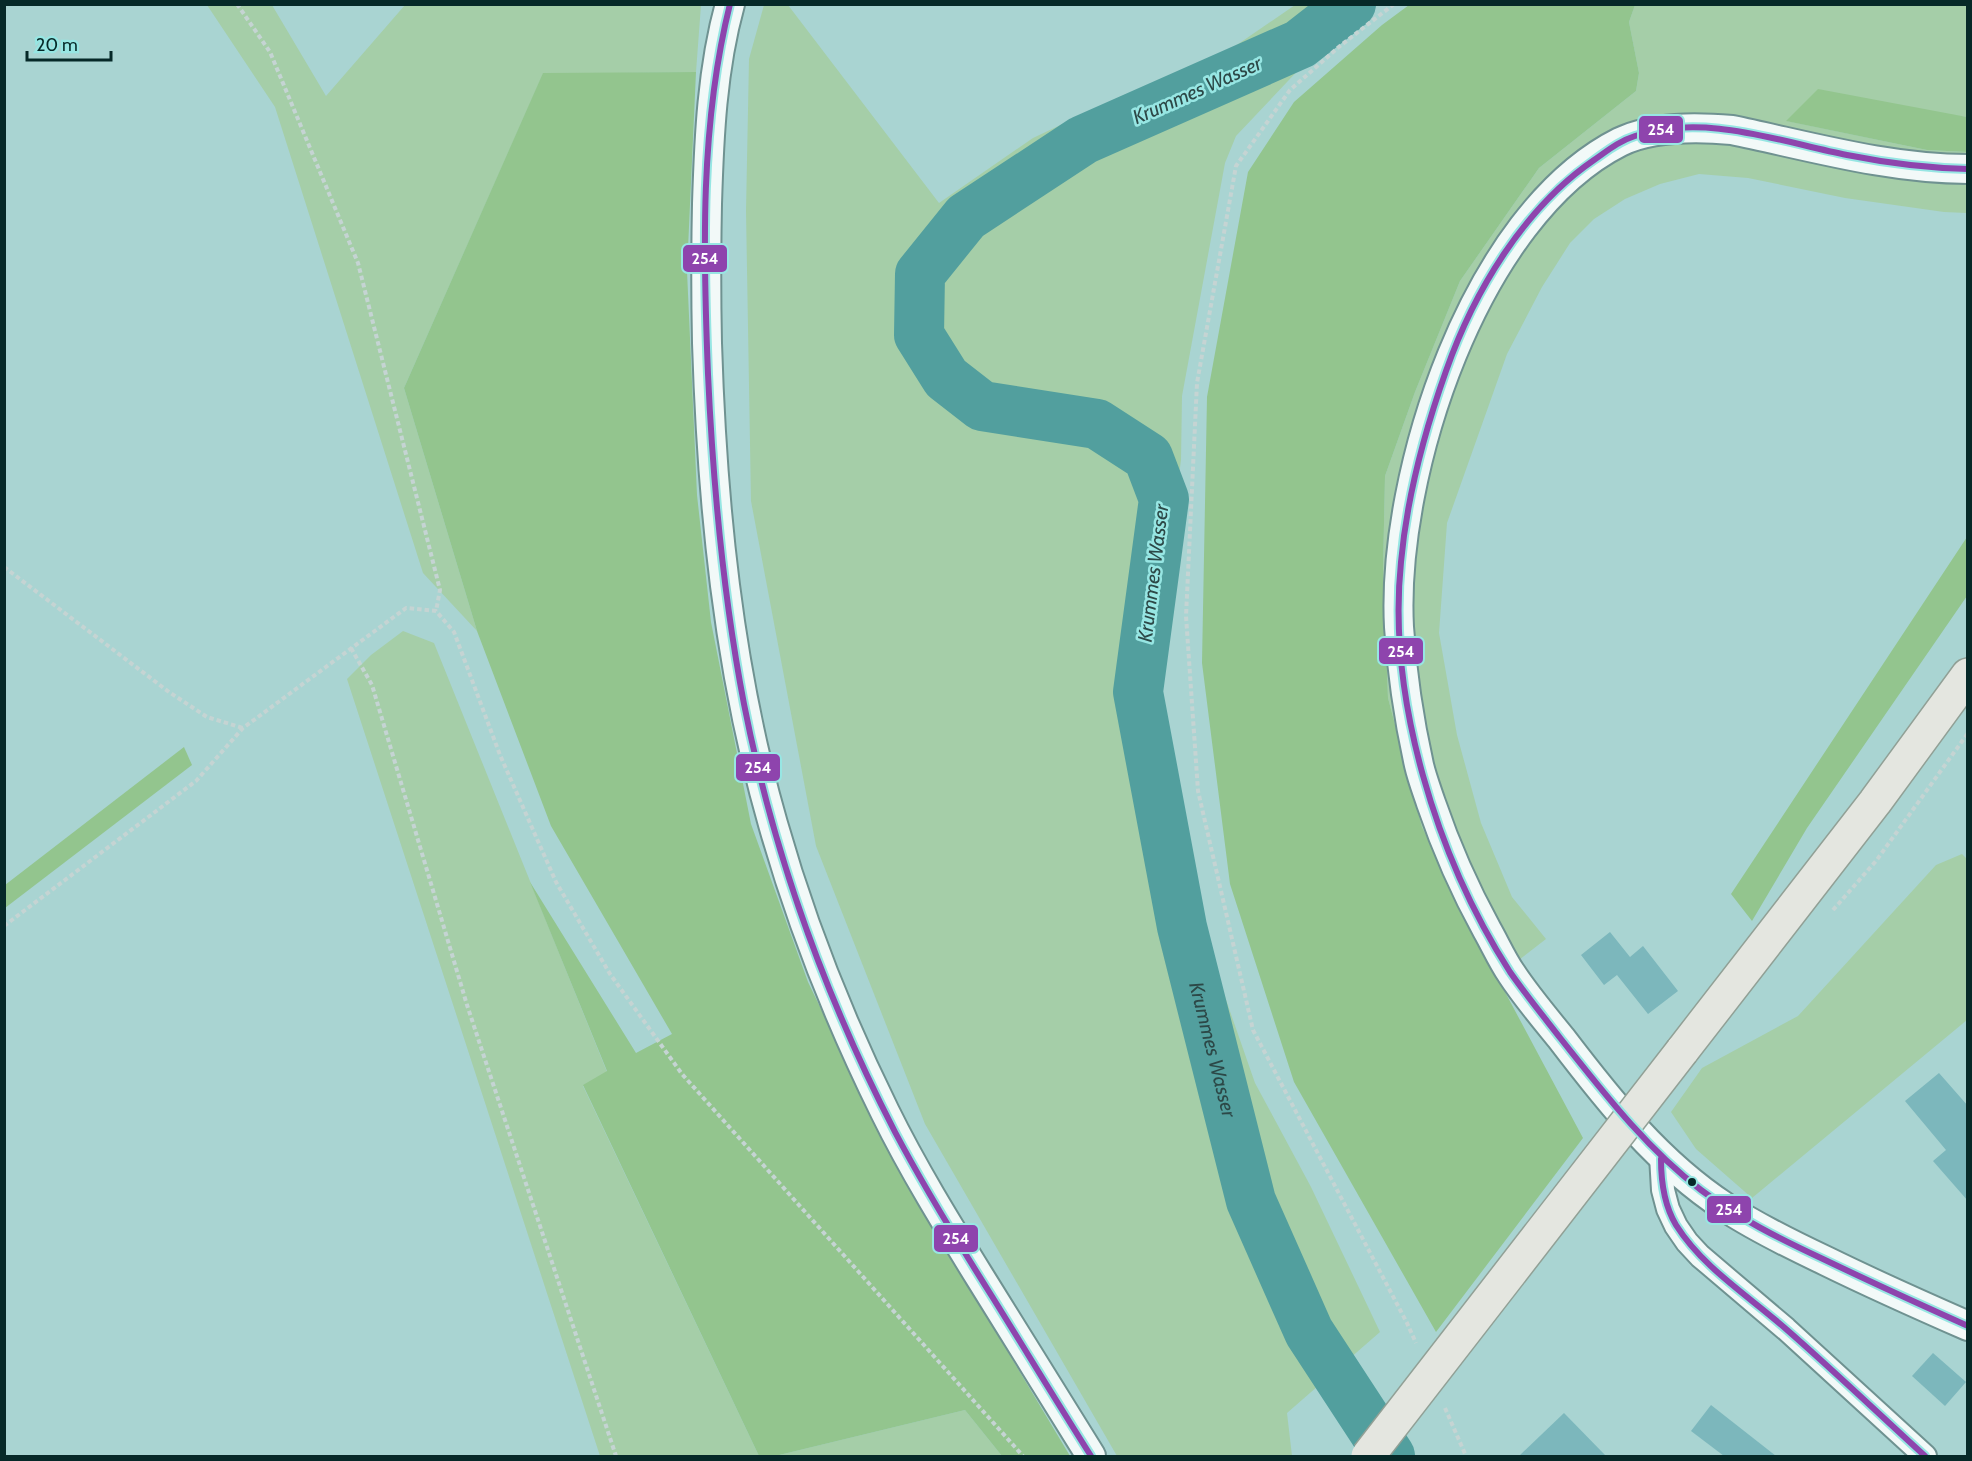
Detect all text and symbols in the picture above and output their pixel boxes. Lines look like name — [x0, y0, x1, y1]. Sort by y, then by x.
scale bar — [27, 24, 111, 62]
text: 20 m — [36, 34, 78, 56]
water label: Krummes Wasser — [1129, 50, 1266, 129]
line badge: 254 — [1638, 115, 1684, 144]
text: 254 — [1648, 120, 1675, 139]
line badge: 254 — [682, 244, 728, 273]
text: 254 — [692, 249, 719, 268]
water label: Krummes Wasser — [1133, 502, 1173, 643]
line badge: 254 — [1378, 637, 1424, 665]
text: 254 — [1388, 642, 1415, 661]
line badge: 254 — [735, 753, 781, 782]
text: 254 — [745, 758, 772, 777]
water label: Krummes Wasser — [1184, 979, 1242, 1120]
unlabelled marker — [1686, 1176, 1698, 1188]
line badge: 254 — [1706, 1195, 1752, 1224]
text: 254 — [1716, 1200, 1743, 1219]
line badge: 254 — [933, 1224, 979, 1253]
text: 254 — [943, 1229, 970, 1248]

